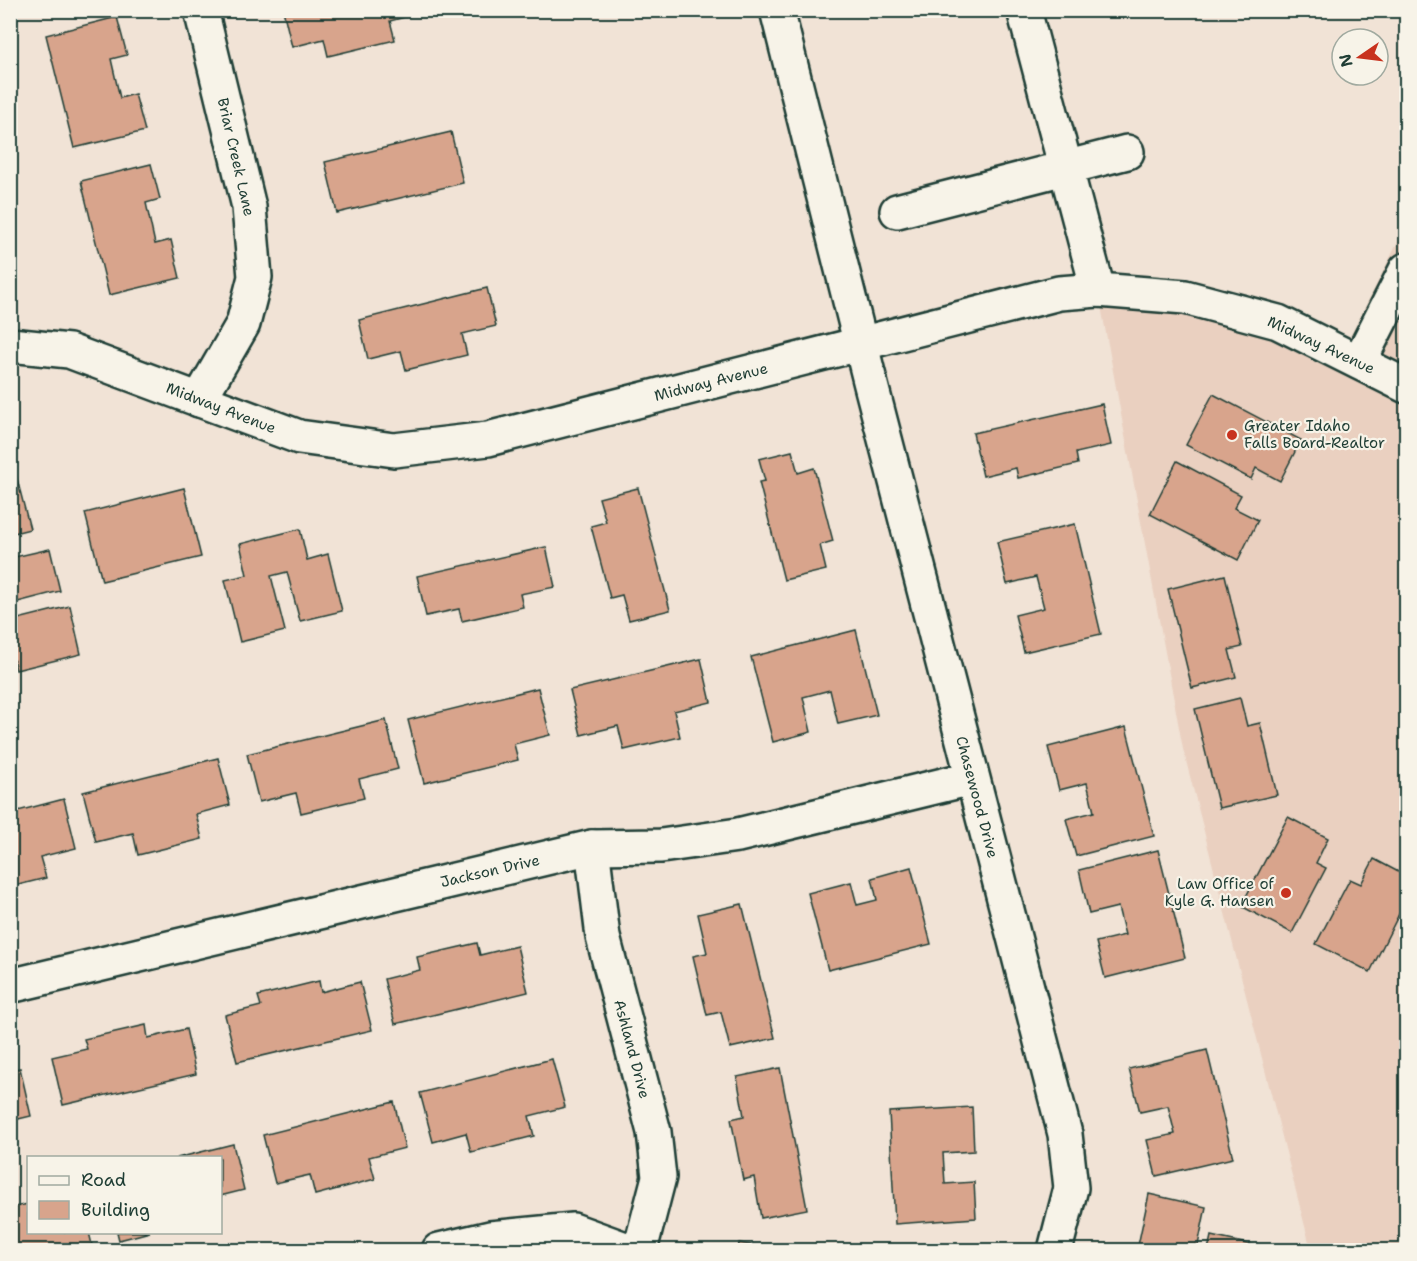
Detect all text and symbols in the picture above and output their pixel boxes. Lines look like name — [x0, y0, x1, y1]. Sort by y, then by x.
north arrow — [1330, 27, 1390, 87]
text: N — [1334, 52, 1358, 69]
street label: Briar Creek Lane — [213, 96, 259, 218]
street label: Midway Avenue — [1264, 311, 1378, 379]
street label: Midway Avenue — [652, 358, 770, 406]
street label: Midway Avenue — [163, 378, 279, 438]
place label: Greater Idaho Falls Board-Realtor — [1244, 416, 1385, 453]
marker: Greater Idaho Falls Board-Realtor — [1225, 428, 1239, 442]
street label: Chasewood Drive — [951, 734, 1003, 860]
street label: Jackson Drive — [438, 850, 542, 892]
place label: Law Office of Kyle G. Hansen — [1165, 874, 1275, 911]
marker: Law Office of Kyle G. Hansen — [1279, 886, 1293, 900]
street label: Ashland Drive — [609, 997, 655, 1101]
legend — [27, 1156, 222, 1234]
text: Road — [81, 1168, 126, 1192]
text: Building — [81, 1198, 150, 1222]

